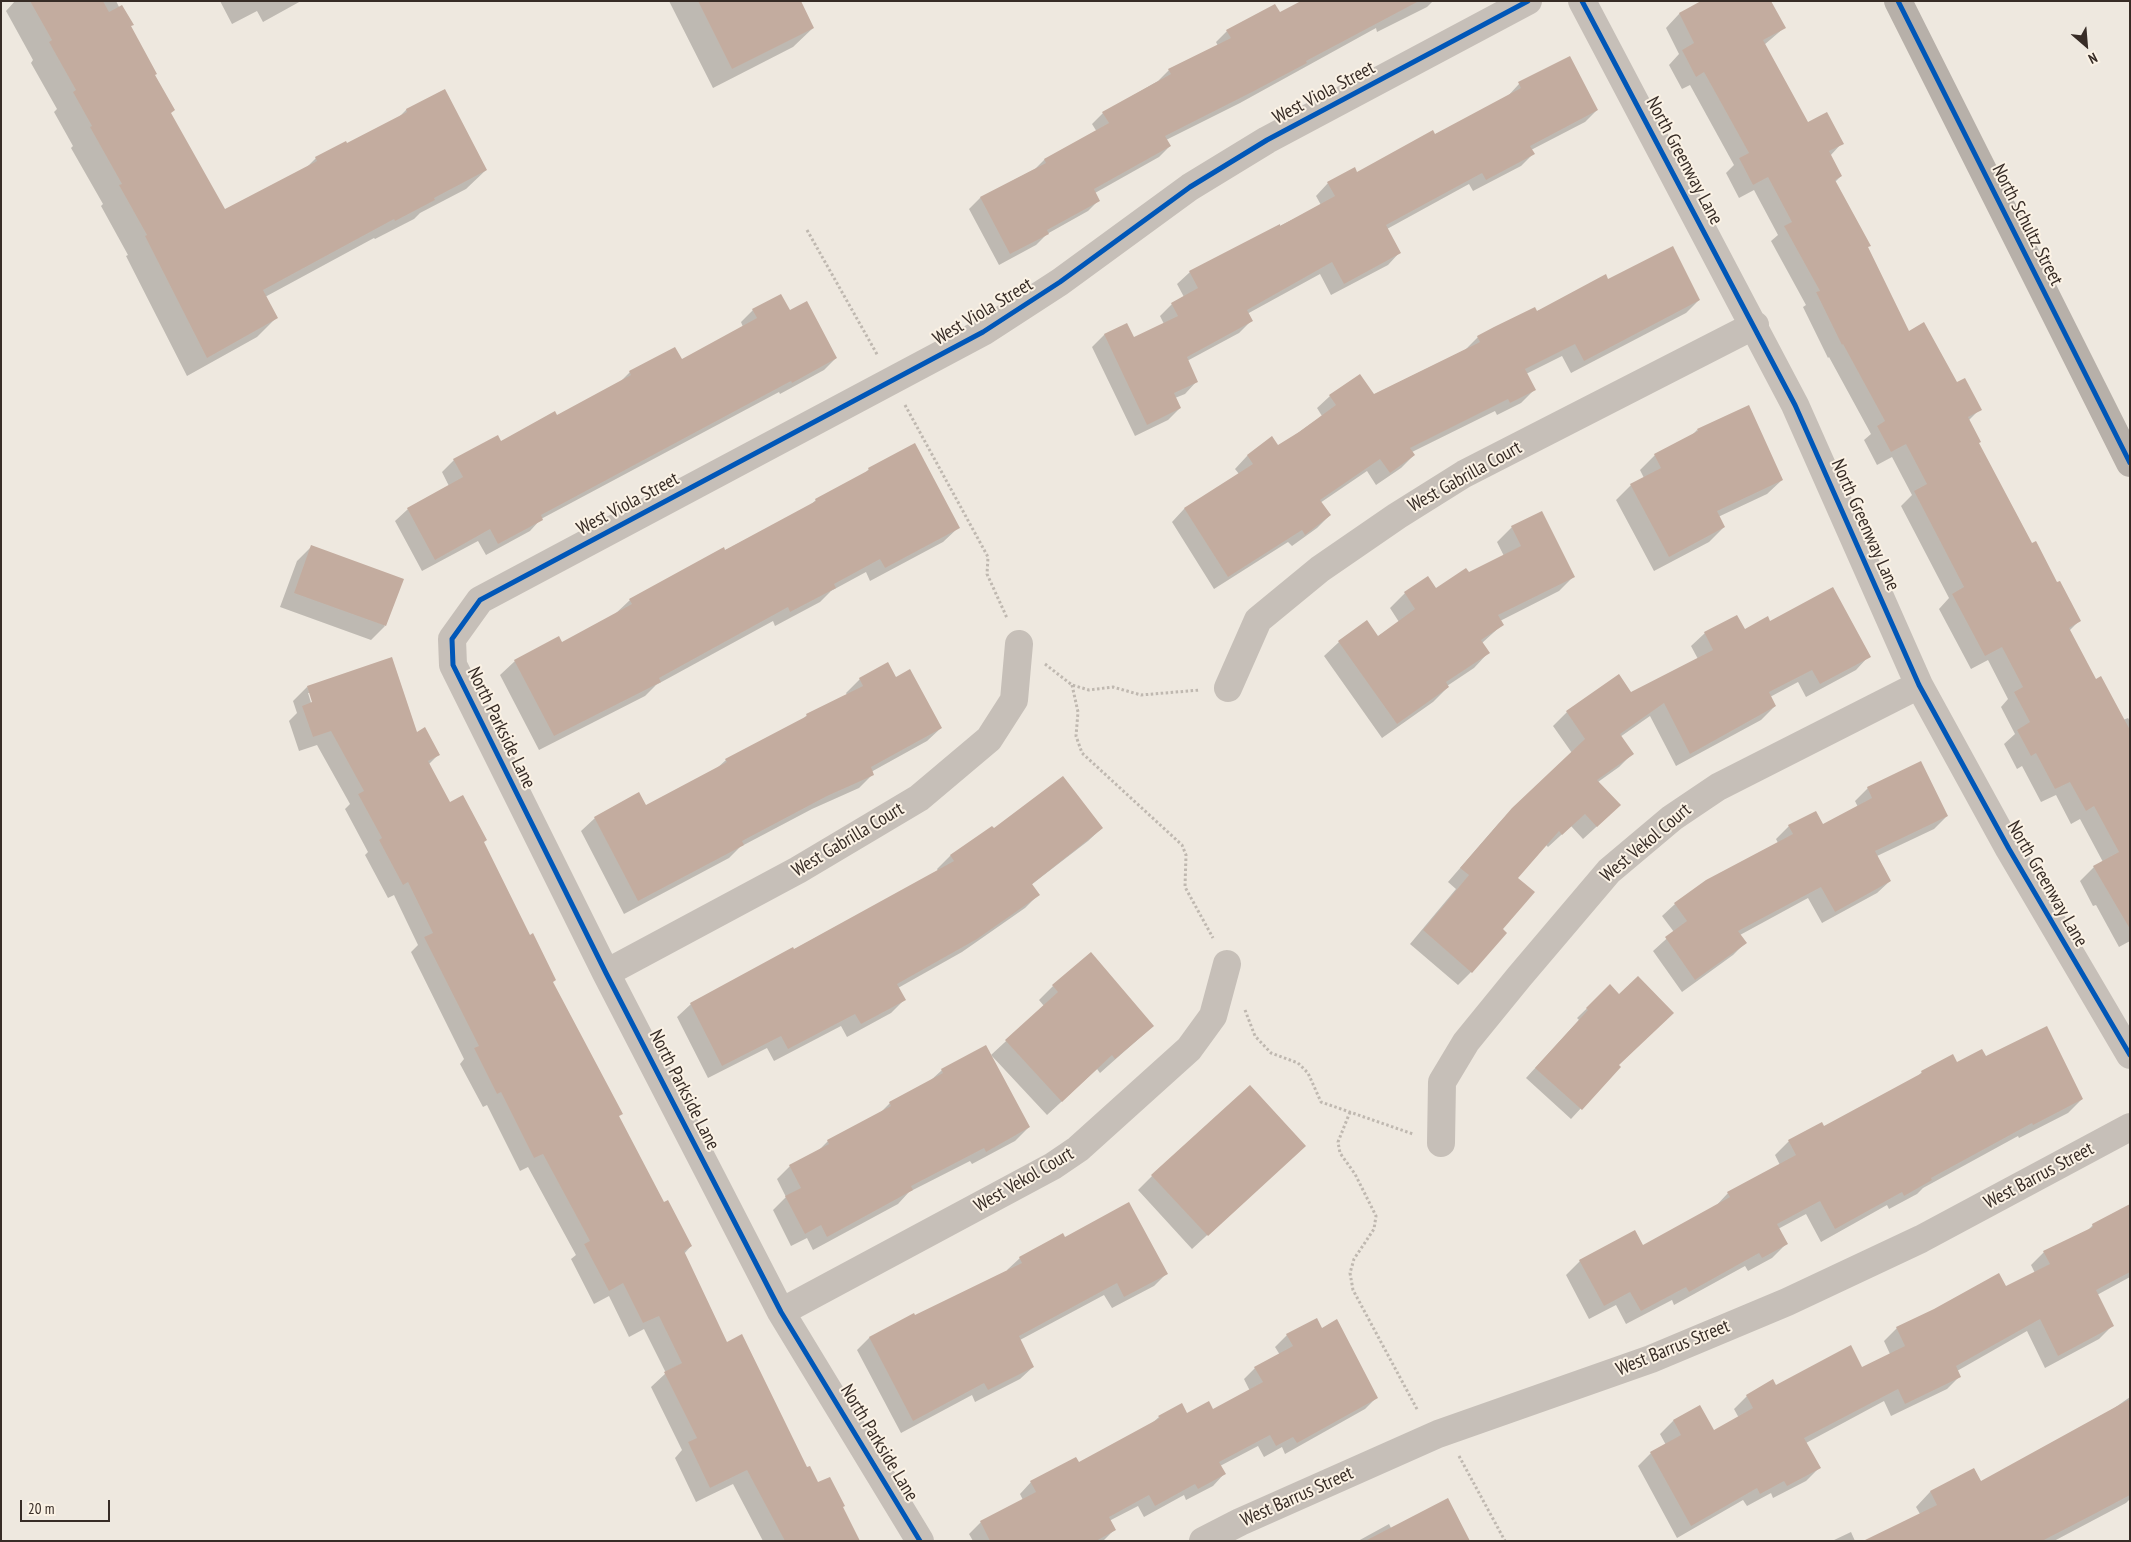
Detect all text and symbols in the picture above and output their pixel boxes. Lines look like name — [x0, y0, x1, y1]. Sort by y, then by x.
north arrow — [2061, 20, 2111, 70]
text: N — [2085, 49, 2100, 68]
street label: West Viola Street — [1269, 57, 1379, 129]
street label: North Greenway Lane — [1641, 93, 1727, 229]
street label: North Schultz Street — [1987, 161, 2067, 289]
street label: West Viola Street — [929, 273, 1037, 351]
street label: West Gabrilla Court — [1404, 436, 1526, 518]
street label: North Greenway Lane — [1826, 456, 1904, 594]
street label: West Viola Street — [573, 468, 683, 540]
street label: North Parkside Lane — [462, 664, 540, 792]
street label: West Gabrilla Court — [788, 798, 908, 882]
street label: West Vekol Court — [1596, 799, 1696, 887]
street label: North Greenway Lane — [2002, 817, 2092, 951]
street label: North Parkside Lane — [644, 1026, 724, 1154]
street label: West Barrus Street — [1980, 1138, 2098, 1214]
street label: West Vekol Court — [970, 1142, 1078, 1218]
street label: West Barrus Street — [1613, 1315, 1733, 1381]
street label: North Parkside Lane — [835, 1381, 923, 1505]
street label: West Barrus Street — [1237, 1462, 1357, 1532]
scale bar — [22, 1490, 112, 1522]
text: 20 m — [28, 1499, 54, 1518]

